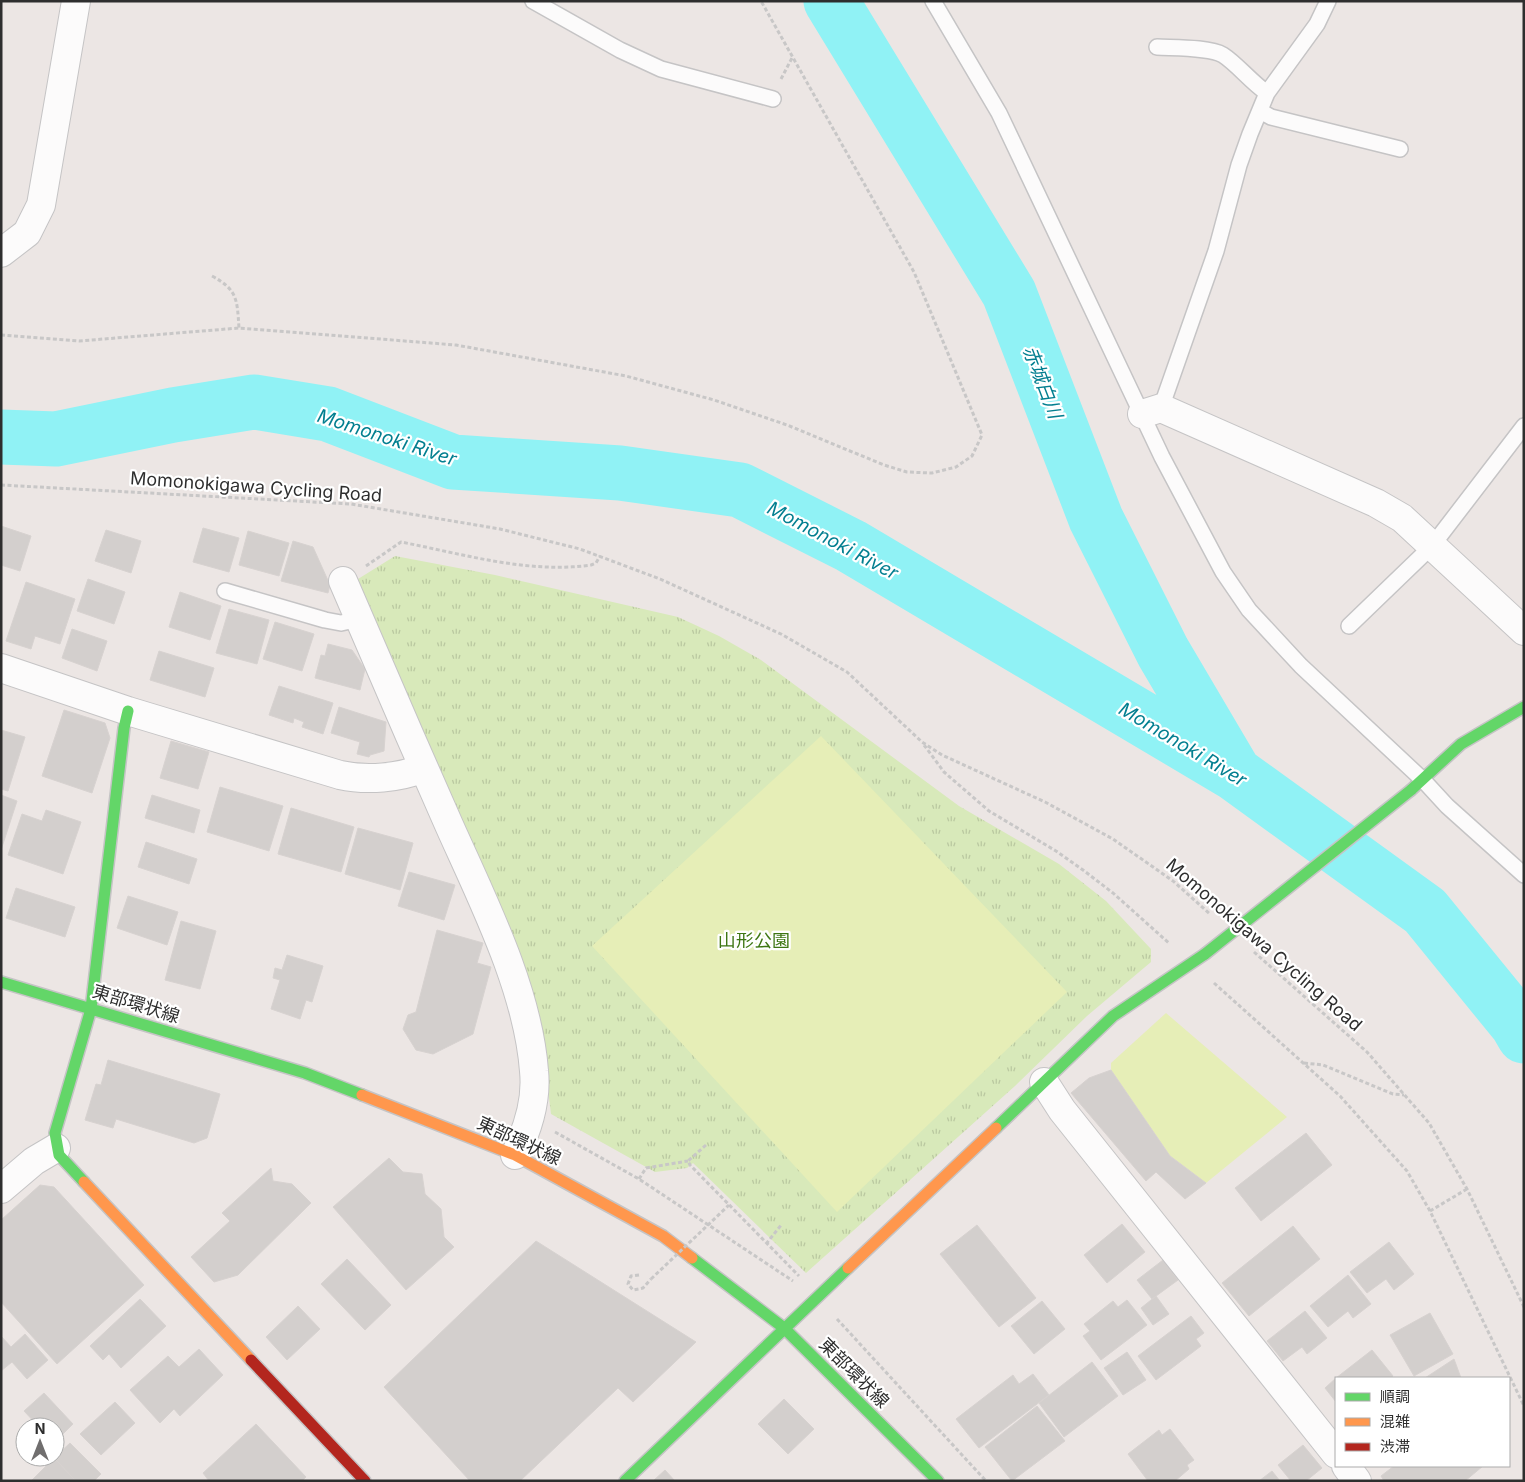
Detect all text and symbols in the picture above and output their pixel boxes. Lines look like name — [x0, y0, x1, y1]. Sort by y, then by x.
water label: 赤城白川 — [1018, 343, 1068, 424]
water label: Momonoki River — [314, 404, 460, 471]
street label: Momonokigawa Cycling Road — [129, 467, 383, 506]
water label: Momonoki River — [763, 496, 903, 585]
water label: Momonoki River — [1115, 697, 1251, 792]
street label: Momonokigawa Cycling Road — [1162, 854, 1366, 1035]
park label: 山形公園 — [718, 930, 790, 951]
street label: 東部環状線 — [90, 980, 182, 1027]
street label: 東部環状線 — [474, 1112, 564, 1169]
street label: 東部環状線 — [815, 1333, 894, 1412]
legend — [1335, 1377, 1510, 1467]
text: 順調 — [1380, 1387, 1410, 1406]
text: 混雑 — [1380, 1412, 1410, 1431]
north arrow — [15, 1417, 65, 1467]
text: N — [35, 1420, 45, 1437]
text: 渋滞 — [1380, 1437, 1410, 1456]

